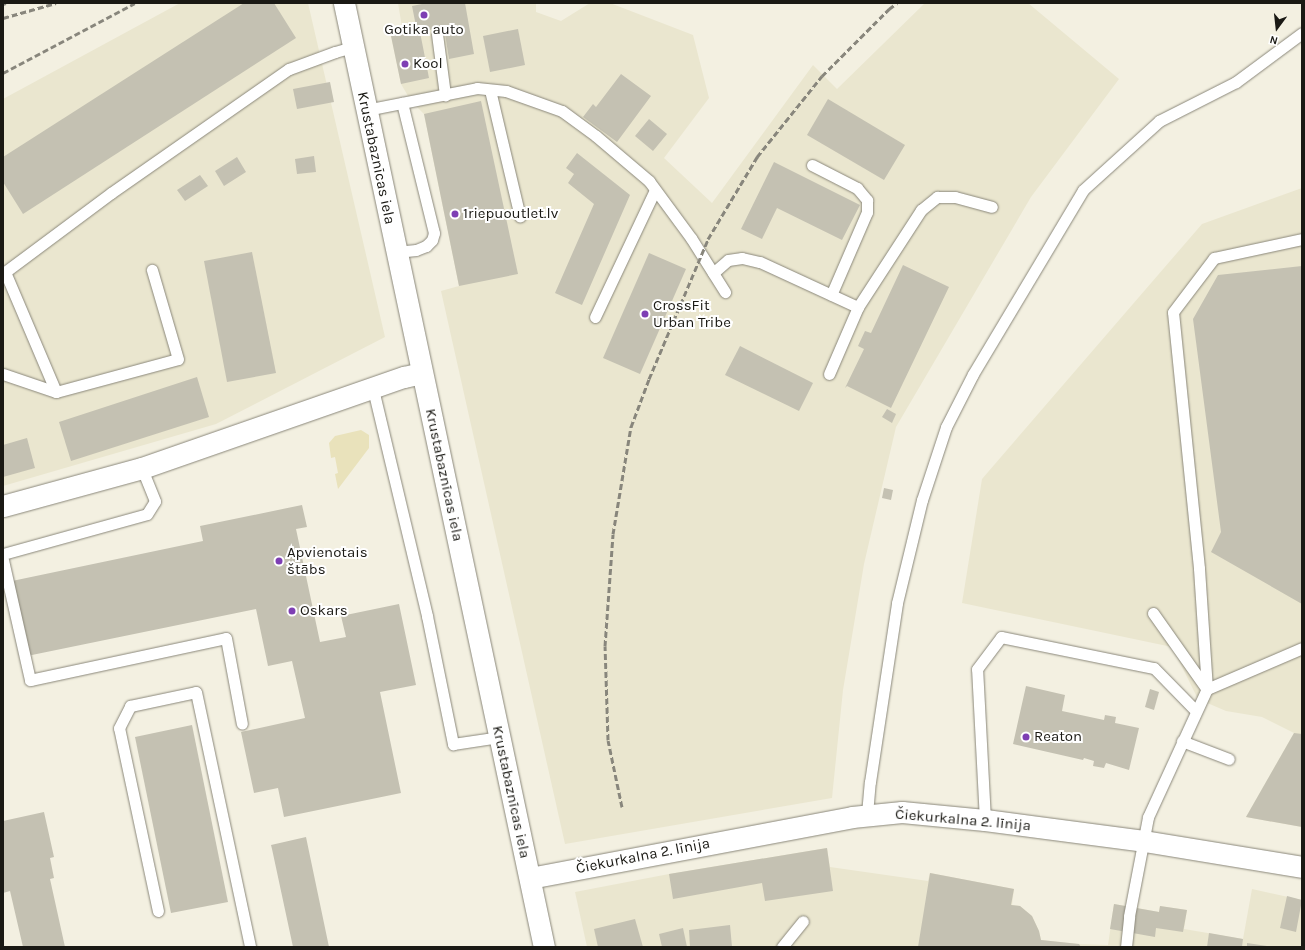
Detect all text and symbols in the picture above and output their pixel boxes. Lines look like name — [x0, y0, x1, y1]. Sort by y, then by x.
north arrow — [1257, 8, 1297, 48]
marker: Gotika auto — [419, 10, 429, 20]
place label: Gotika auto — [384, 21, 464, 39]
text: N — [1268, 33, 1279, 47]
place label: Kool — [413, 55, 443, 73]
marker: Kool — [400, 59, 410, 69]
street label: Krustabaznīcas iela — [353, 90, 399, 226]
place label: 1riepuoutlet.lv — [463, 205, 558, 223]
marker: 1riepuoutlet.lv — [450, 209, 460, 219]
place label: CrossFit Urban Tribe — [653, 296, 731, 331]
marker: CrossFit Urban Tribe — [640, 309, 650, 319]
street label: Krustabaznīcas iela — [421, 407, 467, 543]
place label: Apvienotais štābs — [287, 543, 368, 578]
marker: Apvienotais štābs — [274, 556, 284, 566]
place label: Oskars — [300, 602, 348, 620]
marker: Oskars — [287, 606, 297, 616]
street label: Krustabaznīcas iela — [488, 724, 534, 860]
place label: Reaton — [1034, 728, 1082, 746]
marker: Reaton — [1021, 732, 1031, 742]
street label: Čiekurkalna 2. līnija — [894, 805, 1032, 835]
street label: Čiekurkalna 2. līnija — [574, 834, 712, 878]

